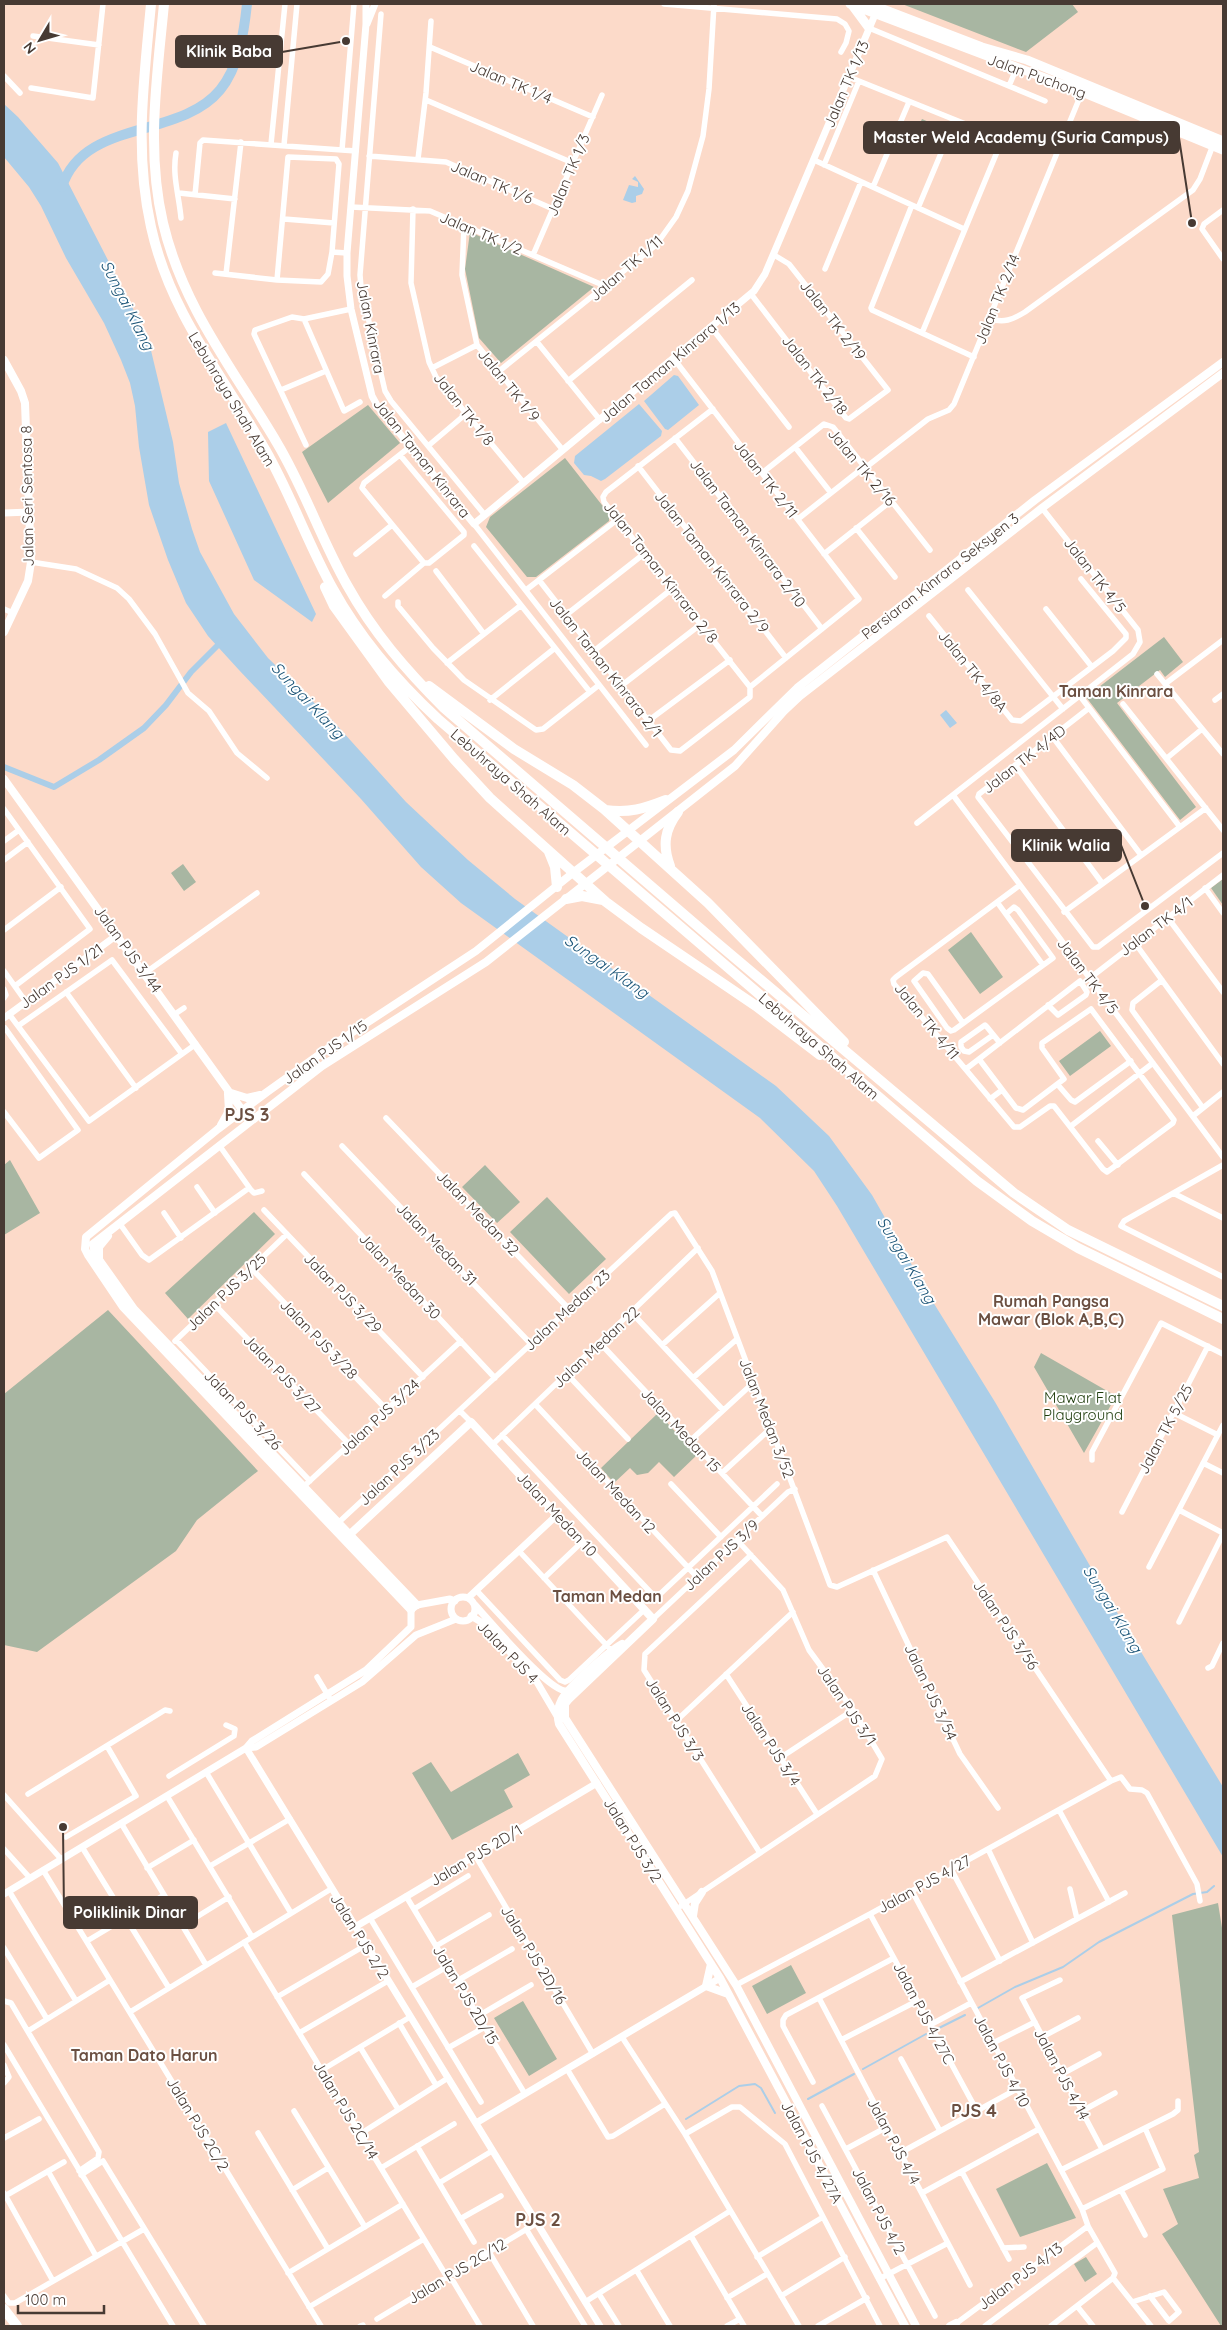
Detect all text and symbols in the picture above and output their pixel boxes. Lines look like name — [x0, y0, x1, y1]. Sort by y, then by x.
north arrow — [15, 15, 65, 65]
callout: Klinik Baba — [176, 36, 282, 67]
street label: Jalan TK 1/13 — [819, 37, 873, 131]
text: N — [19, 38, 40, 58]
text: Klinik Baba — [186, 41, 272, 61]
street label: Jalan Puchong — [985, 49, 1089, 103]
street label: Jalan TK 1/4 — [467, 56, 555, 108]
callout: Master Weld Academy (Suria Campus) — [864, 122, 1179, 153]
text: Master Weld Academy (Suria Campus) — [873, 127, 1169, 147]
street label: Jalan TK 1/3 — [542, 131, 594, 219]
street label: Jalan TK 1/6 — [448, 156, 536, 208]
street label: Jalan TK 1/2 — [437, 207, 525, 259]
street label: Jalan TK 1/11 — [586, 231, 666, 305]
street label: Jalan TK 2/14 — [970, 251, 1024, 347]
water label: Sungai Klang — [97, 257, 160, 354]
street label: Jalan TK 2/19 — [796, 276, 870, 364]
street label: Jalan Kinrara — [353, 279, 389, 375]
street label: Jalan Taman Kinrara 1/13 — [596, 298, 744, 426]
street label: Lebuhraya Shah Alam — [184, 328, 280, 470]
street label: Jalan TK 2/18 — [778, 331, 852, 419]
street label: Jalan TK 1/9 — [474, 345, 544, 425]
street label: Jalan TK 1/8 — [430, 369, 498, 449]
street label: Jalan Taman Kinrara — [369, 394, 475, 522]
street label: Jalan TK 2/16 — [824, 424, 900, 510]
street label: Jalan Seri Sentosa 8 — [16, 425, 38, 567]
street label: Jalan TK 2/11 — [730, 436, 802, 522]
street label: Jalan Taman Kinrara 2/10 — [686, 455, 810, 611]
street label: Jalan Taman Kinrara 2/9 — [651, 487, 773, 637]
street label: Jalan Taman Kinrara 2/8 — [600, 497, 722, 647]
street label: Persiaran Kinrara Seksyen 3 — [857, 508, 1023, 643]
street label: Jalan TK 4/5 — [1060, 534, 1130, 616]
street label: Jalan Taman Kinrara 2/1 — [545, 593, 667, 741]
street label: Jalan TK 4/8A — [934, 626, 1012, 716]
water label: Sungai Klang — [267, 657, 349, 743]
district label: Taman Kinrara — [1059, 681, 1173, 701]
street label: Jalan TK 4/4D — [978, 720, 1070, 797]
street label: Lebuhraya Shah Alam — [447, 724, 575, 840]
callout: Klinik Walia — [1012, 830, 1121, 861]
text: Klinik Walia — [1022, 835, 1110, 855]
street label: Jalan TK 4/1 — [1115, 892, 1197, 960]
street label: Jalan PJS 3/44 — [90, 902, 166, 996]
water label: Sungai Klang — [561, 930, 654, 1003]
street label: Jalan TK 4/5 — [1053, 934, 1123, 1018]
street label: Jalan PJS 1/21 — [15, 939, 107, 1013]
street label: Jalan TK 4/11 — [890, 979, 964, 1063]
street label: Lebuhraya Shah Alam — [755, 988, 883, 1104]
street label: Jalan PJS 1/15 — [279, 1016, 371, 1088]
district label: PJS 3 — [225, 1103, 269, 1126]
street label: Jalan Medan 32 — [433, 1166, 523, 1260]
street label: Jalan Medan 31 — [393, 1198, 481, 1290]
water label: Sungai Klang — [873, 1213, 941, 1308]
street label: Jalan Medan 30 — [355, 1229, 445, 1323]
street label: Jalan PJS 3/25 — [182, 1249, 270, 1335]
street label: Jalan PJS 3/29 — [300, 1249, 386, 1337]
street label: Jalan Medan 23 — [520, 1265, 614, 1355]
district label: Rumah Pangsa Mawar (Blok A,B,C) — [978, 1291, 1124, 1329]
street label: Jalan PJS 3/28 — [276, 1295, 362, 1383]
street label: Jalan Medan 22 — [549, 1302, 643, 1392]
street label: Jalan PJS 3/27 — [239, 1330, 325, 1418]
street label: Jalan Medan 3/52 — [735, 1355, 799, 1481]
street label: Jalan PJS 3/26 — [200, 1366, 286, 1454]
street label: Jalan PJS 3/24 — [335, 1375, 423, 1459]
street label: Jalan TK 5/25 — [1133, 1381, 1197, 1477]
street label: Jalan Medan 15 — [637, 1384, 725, 1476]
park label: Mawar Flat Playground — [1043, 1388, 1123, 1424]
street label: Jalan PJS 3/23 — [355, 1425, 444, 1509]
street label: Jalan Medan 12 — [572, 1445, 660, 1537]
street label: Jalan Medan 10 — [513, 1468, 601, 1560]
street label: Jalan PJS 3/9 — [679, 1515, 763, 1595]
water label: Sungai Klang — [1079, 1562, 1147, 1657]
street label: Jalan PJS 3/56 — [969, 1577, 1043, 1673]
district label: Taman Medan — [552, 1586, 662, 1606]
street label: Jalan PJS 4 — [473, 1617, 543, 1687]
street label: Jalan PJS 3/54 — [900, 1641, 962, 1743]
street label: Jalan PJS 3/1 — [813, 1661, 881, 1749]
street label: Jalan PJS 3/3 — [642, 1673, 708, 1765]
street label: Jalan PJS 3/4 — [737, 1699, 805, 1789]
street label: Jalan PJS 3/2 — [600, 1794, 666, 1886]
street label: Jalan PJS 2D/1 — [426, 1820, 526, 1890]
street label: Jalan PJS 4/27 — [874, 1850, 974, 1917]
street label: Jalan PJS 2/2 — [326, 1890, 394, 1982]
callout: Poliklinik Dinar — [64, 1897, 197, 1928]
text: Poliklinik Dinar — [73, 1902, 187, 1922]
street label: Jalan PJS 2D/16 — [497, 1902, 571, 2008]
street label: Jalan PJS 2D/15 — [429, 1942, 503, 2048]
street label: Jalan PJS 4/27C — [889, 1959, 959, 2067]
street label: Jalan PJS 4/10 — [970, 2012, 1034, 2110]
street label: Jalan PJS 4/14 — [1030, 2025, 1094, 2123]
district label: Taman Dato Harun — [70, 2045, 218, 2065]
street label: Jalan PJS 2C/14 — [309, 2058, 383, 2163]
street label: Jalan PJS 2C/2 — [163, 2074, 233, 2174]
street label: Jalan PJS 4/4 — [863, 2094, 925, 2188]
street label: Jalan PJS 4/27A — [777, 2098, 847, 2207]
district label: PJS 4 — [951, 2099, 997, 2121]
street label: Jalan PJS 4/2 — [848, 2164, 910, 2258]
district label: PJS 2 — [515, 2208, 561, 2231]
street label: Jalan PJS 2C/12 — [404, 2234, 510, 2308]
street label: Jalan PJS 4/13 — [974, 2238, 1066, 2314]
scale bar — [18, 2282, 104, 2314]
text: 100 m — [25, 2290, 66, 2309]

